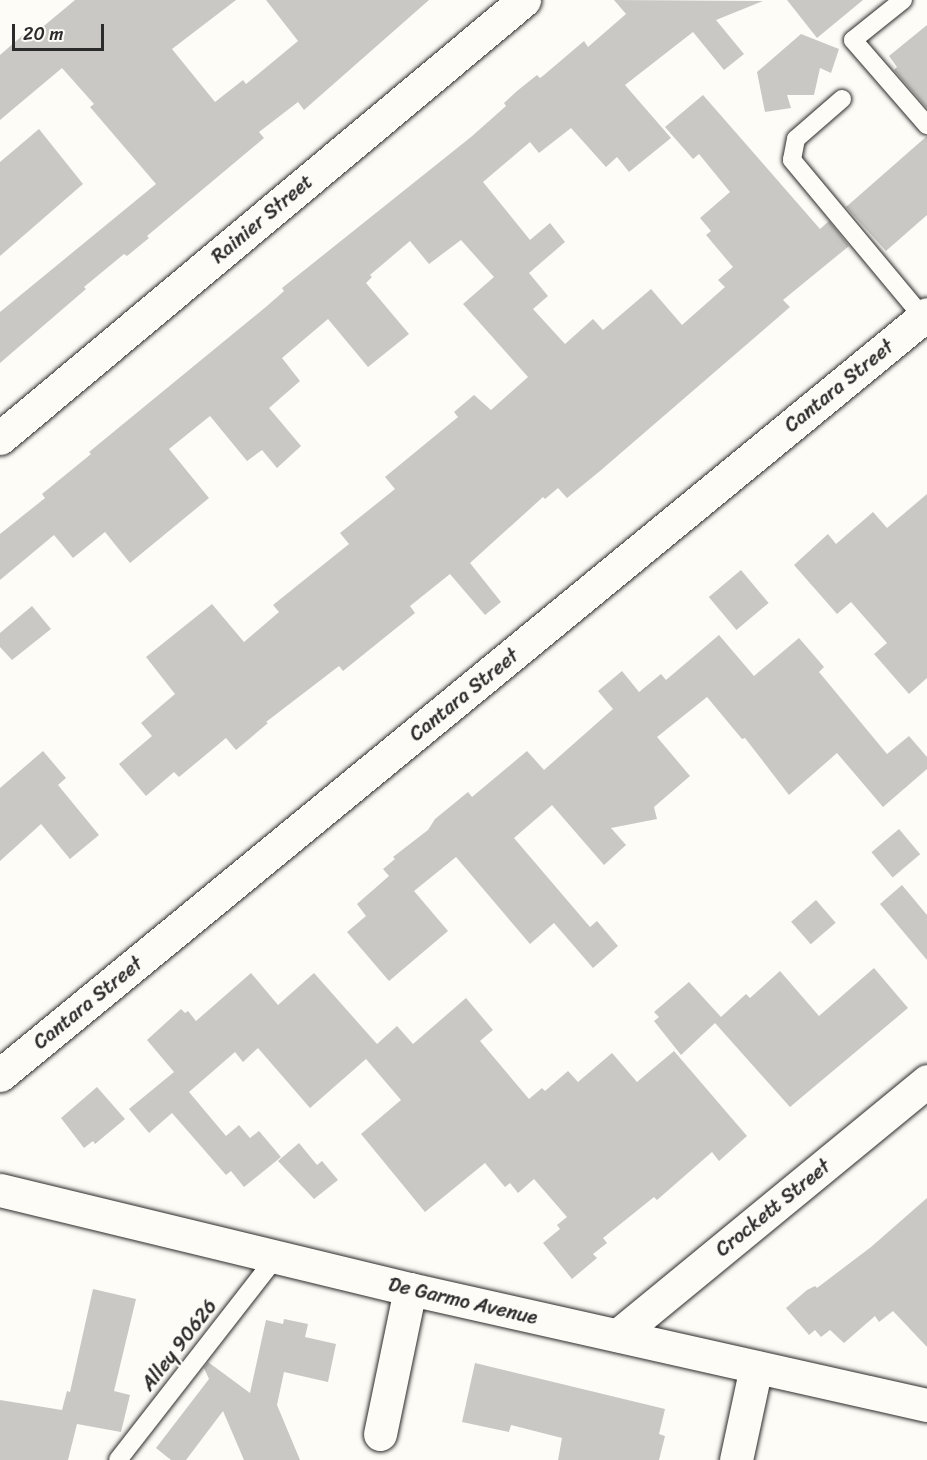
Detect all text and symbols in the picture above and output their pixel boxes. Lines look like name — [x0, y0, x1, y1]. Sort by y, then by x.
scale bar — [15, 12, 106, 50]
text: 20 m — [23, 18, 63, 50]
street label: Rainier Street — [206, 169, 318, 269]
street label: Cantara Street — [780, 335, 898, 437]
street label: Cantara Street — [405, 644, 523, 746]
street label: Cantara Street — [29, 952, 147, 1054]
street label: Crockett Street — [710, 1154, 836, 1262]
street label: De Garmo Avenue — [386, 1272, 540, 1330]
street label: Alley 90626 — [136, 1295, 222, 1395]

